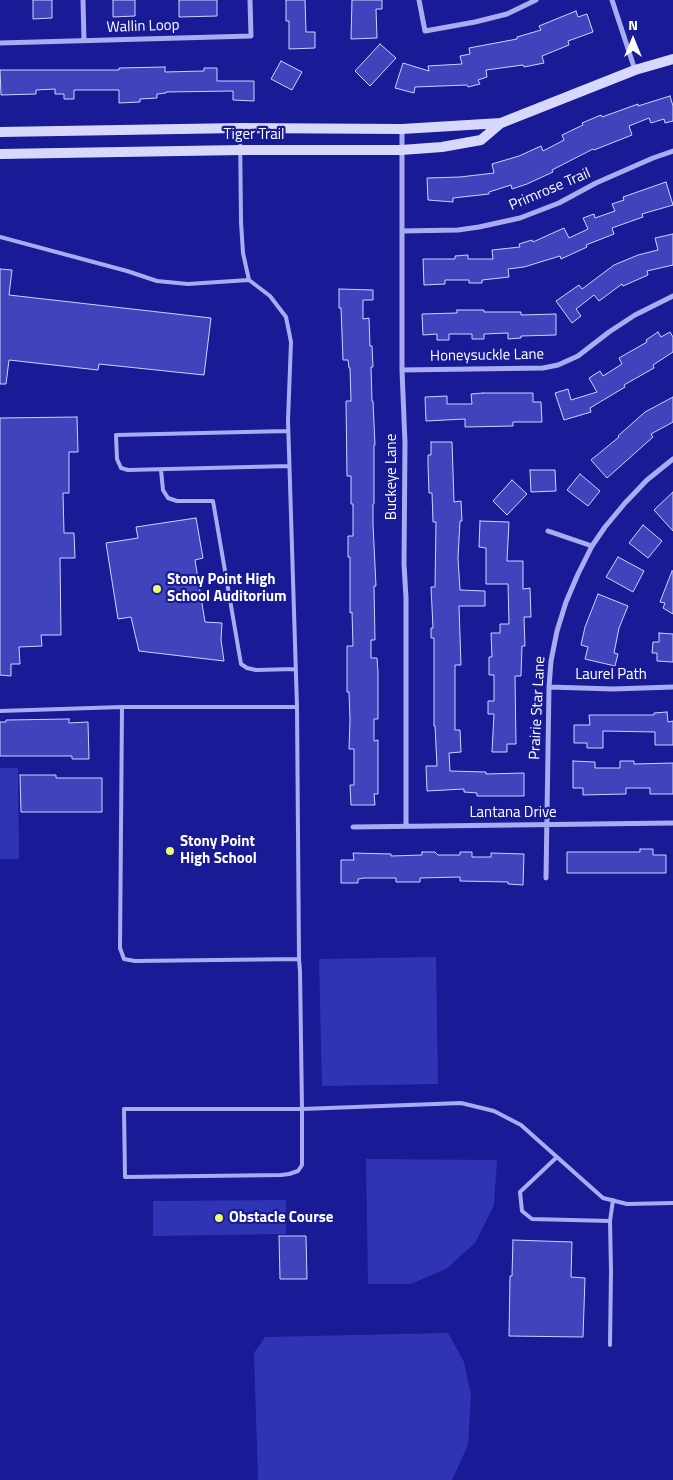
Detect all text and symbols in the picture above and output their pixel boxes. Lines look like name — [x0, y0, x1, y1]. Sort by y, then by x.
text: N — [628, 14, 638, 35]
north arrow — [608, 15, 658, 65]
street label: Wallin Loop — [106, 17, 180, 37]
street label: Tiger Trail — [223, 126, 285, 144]
street label: Primrose Trail — [507, 165, 593, 215]
street label: Honeysuckle Lane — [430, 346, 544, 366]
street label: Buckeye Lane — [383, 434, 401, 520]
place label: Stony Point High School Auditorium — [167, 571, 287, 606]
marker: Stony Point High School Auditorium — [151, 583, 163, 595]
street label: Prairie Star Lane — [526, 656, 550, 760]
street label: Laurel Path — [575, 666, 647, 684]
street label: Lantana Drive — [469, 804, 557, 822]
place label: Stony Point High School — [180, 833, 257, 868]
marker: Stony Point High School — [164, 845, 176, 857]
place label: Obstacle Course — [229, 1209, 333, 1227]
marker: Obstacle Course — [213, 1212, 225, 1224]

